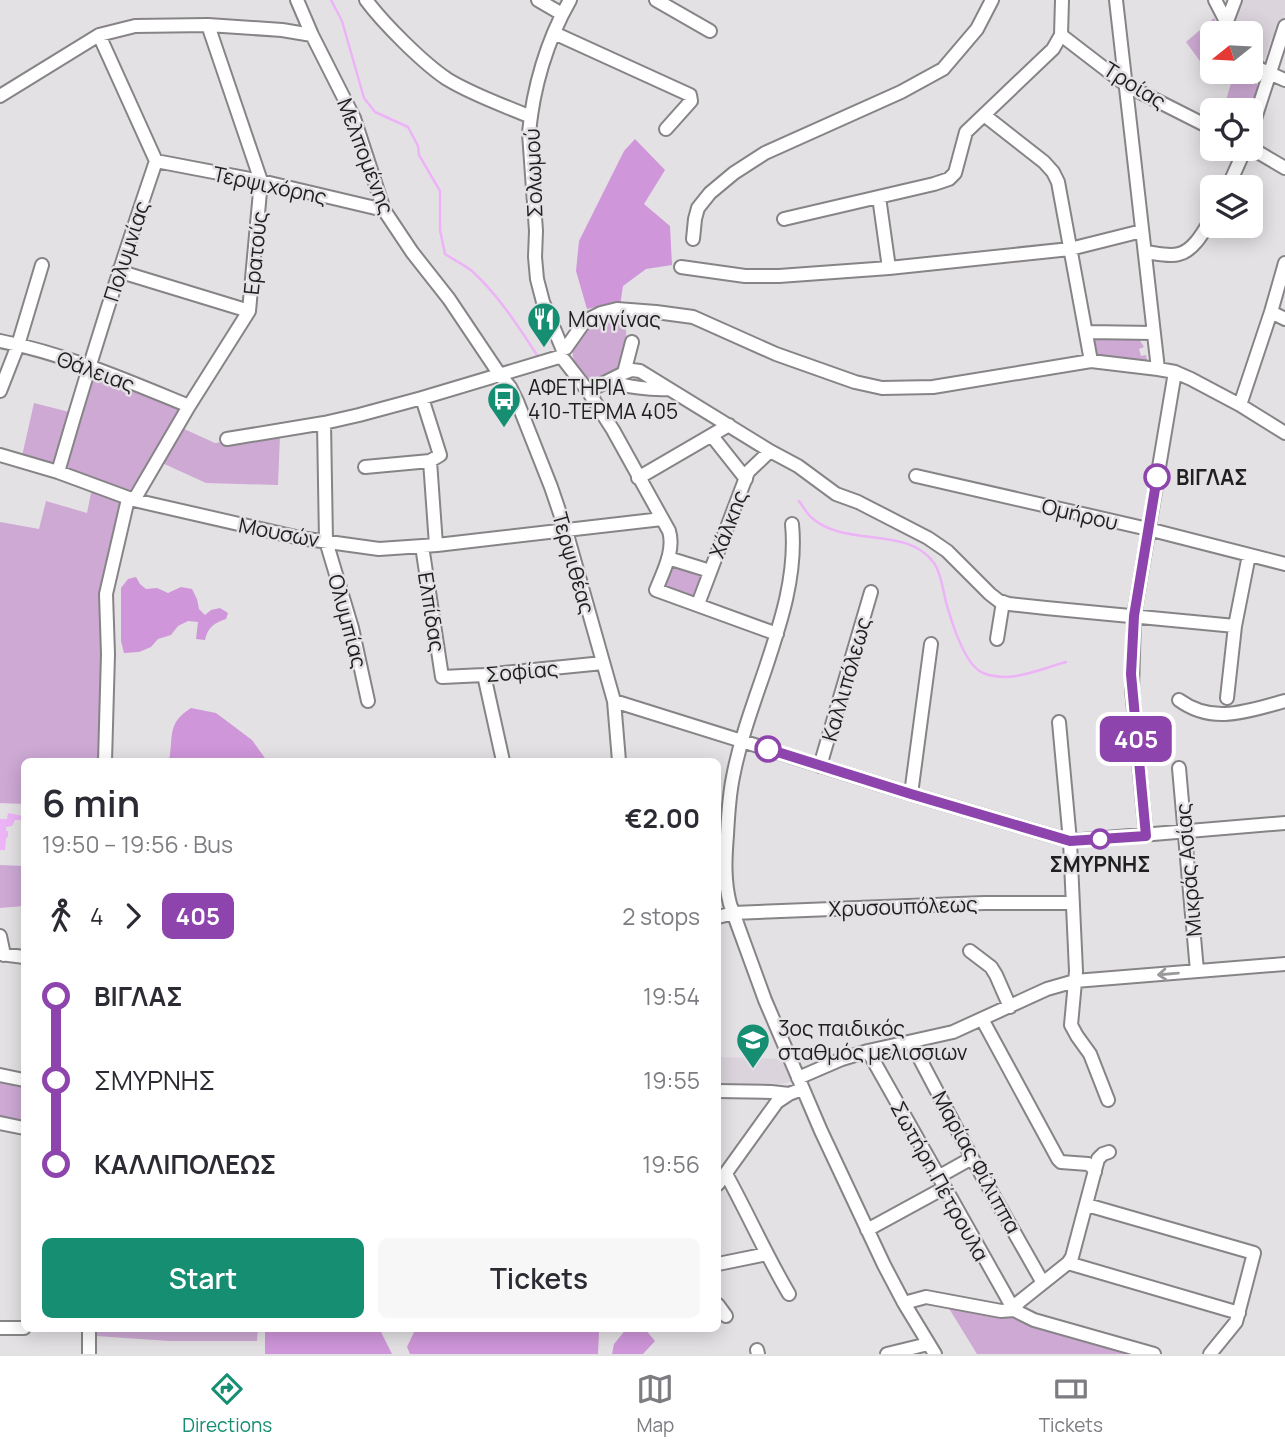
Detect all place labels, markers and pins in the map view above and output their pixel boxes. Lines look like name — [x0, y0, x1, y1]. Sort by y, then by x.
restaurant icon: Μαγγίνας — [525, 300, 563, 349]
place label: Μαγγίνας — [568, 305, 661, 333]
place label: ΑΦΕΤΗΡΙΑ 410-ΤΕΡΜΑ 405 — [528, 373, 678, 425]
bus stop icon: ΑΦΕΤΗΡΙΑ 410-ΤΕΡΜΑ 405 — [485, 380, 523, 429]
place label: ΒΙΓΛΑΣ — [1176, 463, 1248, 491]
marker: ΒΙΓΛΑΣ — [1144, 464, 1170, 490]
unlabelled marker — [755, 736, 781, 762]
marker: ΣΜΥΡΝΗΣ — [1090, 829, 1110, 849]
place label: ΣΜΥΡΝΗΣ — [1049, 850, 1151, 878]
place label: 3ος παιδικός σταθμός μελισσιων — [778, 1014, 968, 1066]
school or university icon: 3ος παιδικός σταθμός μελισσιων — [734, 1021, 772, 1070]

